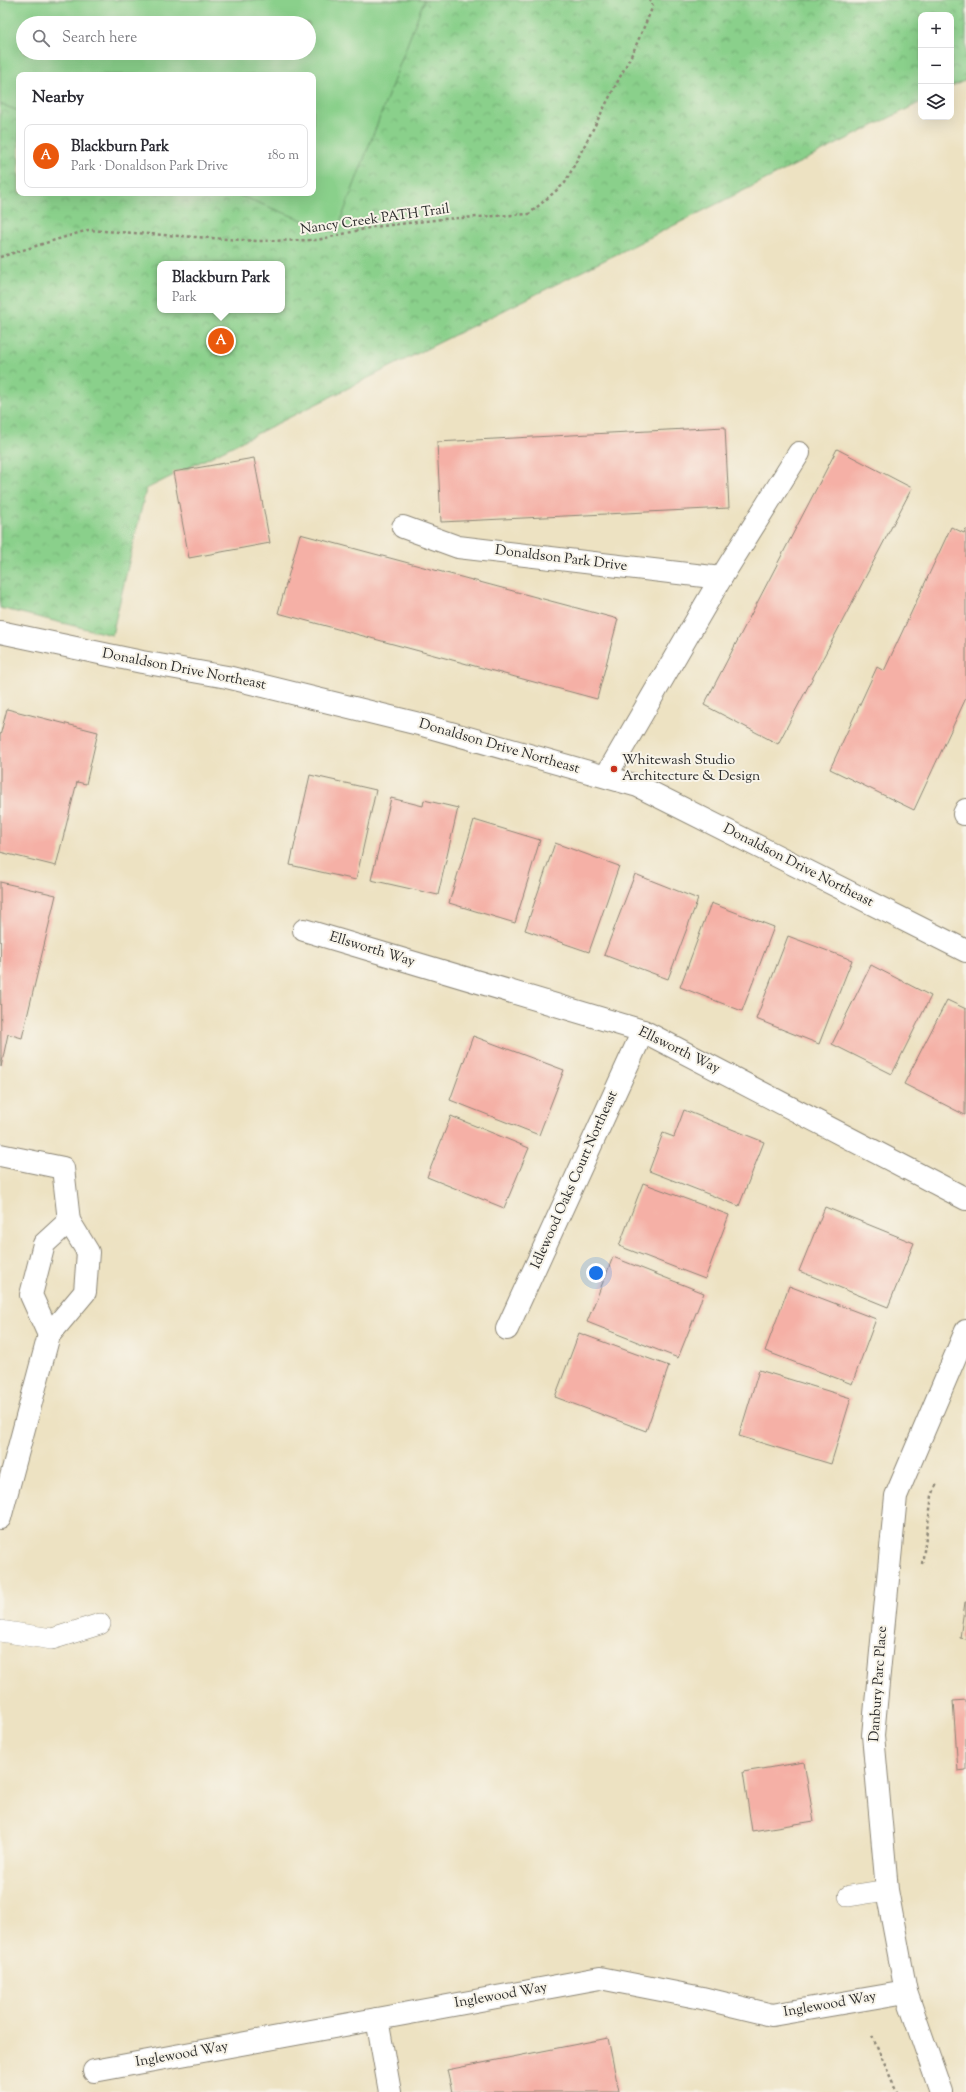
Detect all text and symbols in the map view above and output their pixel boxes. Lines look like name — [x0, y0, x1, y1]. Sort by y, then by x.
map controls — [918, 12, 954, 120]
button: + — [918, 12, 954, 48]
search box — [16, 16, 316, 60]
icon: search — [30, 27, 52, 49]
text: Search here — [62, 28, 137, 49]
button: − — [918, 48, 954, 84]
button: layers — [918, 84, 954, 120]
text: Nearby — [32, 86, 84, 110]
text: Blackburn Park — [71, 137, 169, 158]
text: A — [41, 147, 51, 165]
text: 180 m — [268, 147, 299, 165]
text: Park · Donaldson Park Drive — [71, 158, 228, 176]
street label: Nancy Creek PATH Trail — [299, 200, 451, 240]
popup — [157, 261, 285, 313]
text: Blackburn Park — [172, 268, 270, 289]
text: Park — [172, 289, 197, 307]
pin: A — [208, 326, 234, 356]
street label: Donaldson Park Drive — [494, 541, 628, 577]
street label: Donaldson Drive Northeast — [100, 644, 268, 696]
street label: Donaldson Drive Northeast — [416, 714, 582, 780]
place label: Whitewash Studio Architecture & Design — [622, 751, 760, 787]
marker: Whitewash Studio Architecture & Design — [609, 764, 619, 774]
street label: Donaldson Drive Northeast — [719, 819, 877, 913]
street label: Ellsworth Way — [327, 927, 417, 973]
street label: Ellsworth Way — [635, 1023, 723, 1079]
street label: Idlewood Oaks Court Northeast — [527, 1088, 623, 1272]
your location — [586, 1263, 606, 1283]
street label: Danbury Parc Place — [865, 1625, 893, 1743]
street label: Inglewood Way — [453, 1978, 549, 2014]
street label: Inglewood Way — [782, 1987, 878, 2023]
street label: Inglewood Way — [134, 2037, 230, 2073]

